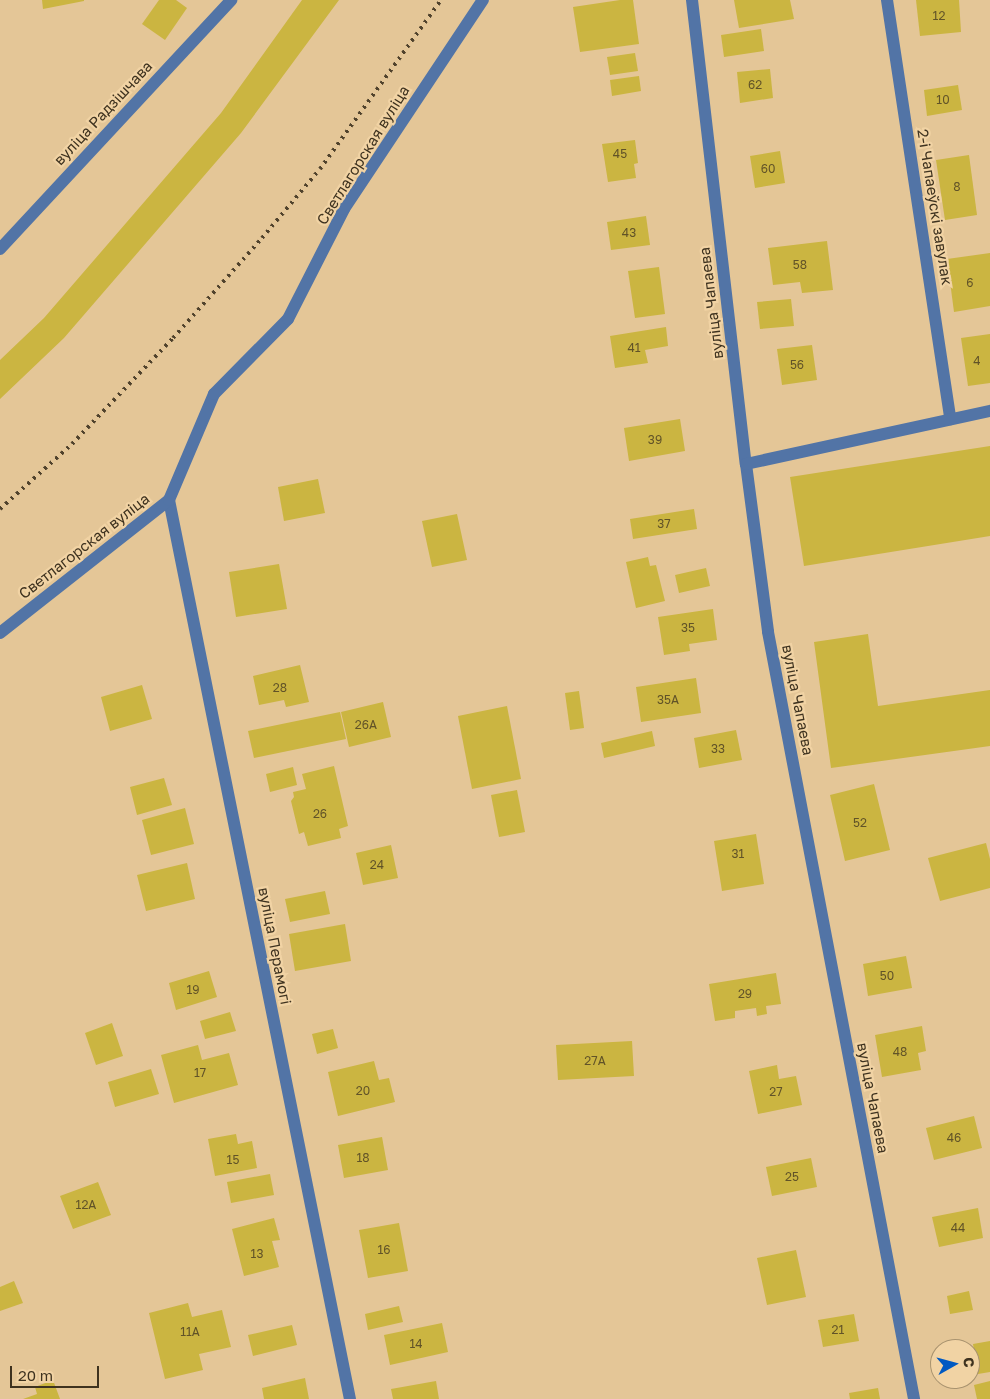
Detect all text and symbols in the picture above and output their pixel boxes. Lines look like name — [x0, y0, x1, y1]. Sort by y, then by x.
house number: 12 — [933, 9, 945, 23]
street label: вуліца Радзішчава — [50, 57, 156, 169]
house number: 62 — [748, 78, 762, 92]
street label: Светлагорская вуліца — [313, 82, 413, 228]
house number: 10 — [936, 93, 950, 107]
street label: 2-і Чапаеўскі завулак — [914, 128, 956, 286]
house number: 45 — [613, 147, 627, 161]
house number: 60 — [761, 162, 775, 176]
house number: 8 — [953, 180, 961, 194]
house number: 43 — [622, 226, 636, 240]
street label: вуліца Чапаева — [695, 246, 727, 360]
house number: 58 — [793, 258, 807, 272]
house number: 6 — [966, 276, 974, 290]
house number: 41 — [627, 341, 641, 355]
house number: 4 — [973, 354, 981, 368]
house number: 56 — [790, 358, 804, 372]
house number: 39 — [648, 433, 662, 447]
street label: Светлагорская вуліца — [15, 489, 153, 603]
house number: 37 — [657, 517, 671, 531]
house number: 35 — [681, 621, 695, 635]
street label: вуліца Чапаева — [778, 643, 818, 757]
house number: 28 — [273, 681, 287, 695]
house number: 35А — [657, 693, 679, 707]
house number: 26А — [355, 718, 377, 732]
house number: 33 — [711, 742, 725, 756]
house number: 26 — [313, 807, 327, 821]
house number: 52 — [853, 816, 867, 830]
house number: 31 — [732, 847, 744, 861]
house number: 24 — [370, 858, 384, 872]
street label: вуліца Перамогі — [255, 886, 295, 1006]
house number: 50 — [880, 969, 894, 983]
house number: 19 — [186, 983, 200, 997]
house number: 29 — [738, 987, 752, 1001]
street label: вуліца Чапаева — [853, 1041, 893, 1155]
house number: 48 — [893, 1045, 907, 1059]
house number: 27А — [584, 1054, 606, 1068]
house number: 17 — [194, 1066, 206, 1080]
house number: 20 — [356, 1084, 370, 1098]
house number: 27 — [769, 1085, 783, 1099]
house number: 46 — [947, 1131, 961, 1145]
house number: 18 — [356, 1151, 370, 1165]
house number: 15 — [227, 1153, 239, 1167]
house number: 25 — [785, 1170, 799, 1184]
house number: 12А — [76, 1198, 96, 1212]
house number: 44 — [951, 1221, 965, 1235]
house number: 16 — [377, 1243, 391, 1257]
house number: 13 — [251, 1247, 263, 1261]
house number: 21 — [832, 1323, 844, 1337]
house number: 11А — [180, 1325, 200, 1339]
house number: 14 — [409, 1337, 423, 1351]
north arrow — [930, 1339, 980, 1389]
scale bar — [12, 1356, 101, 1388]
text: С — [960, 1356, 978, 1368]
text: 20 m — [18, 1366, 53, 1384]

